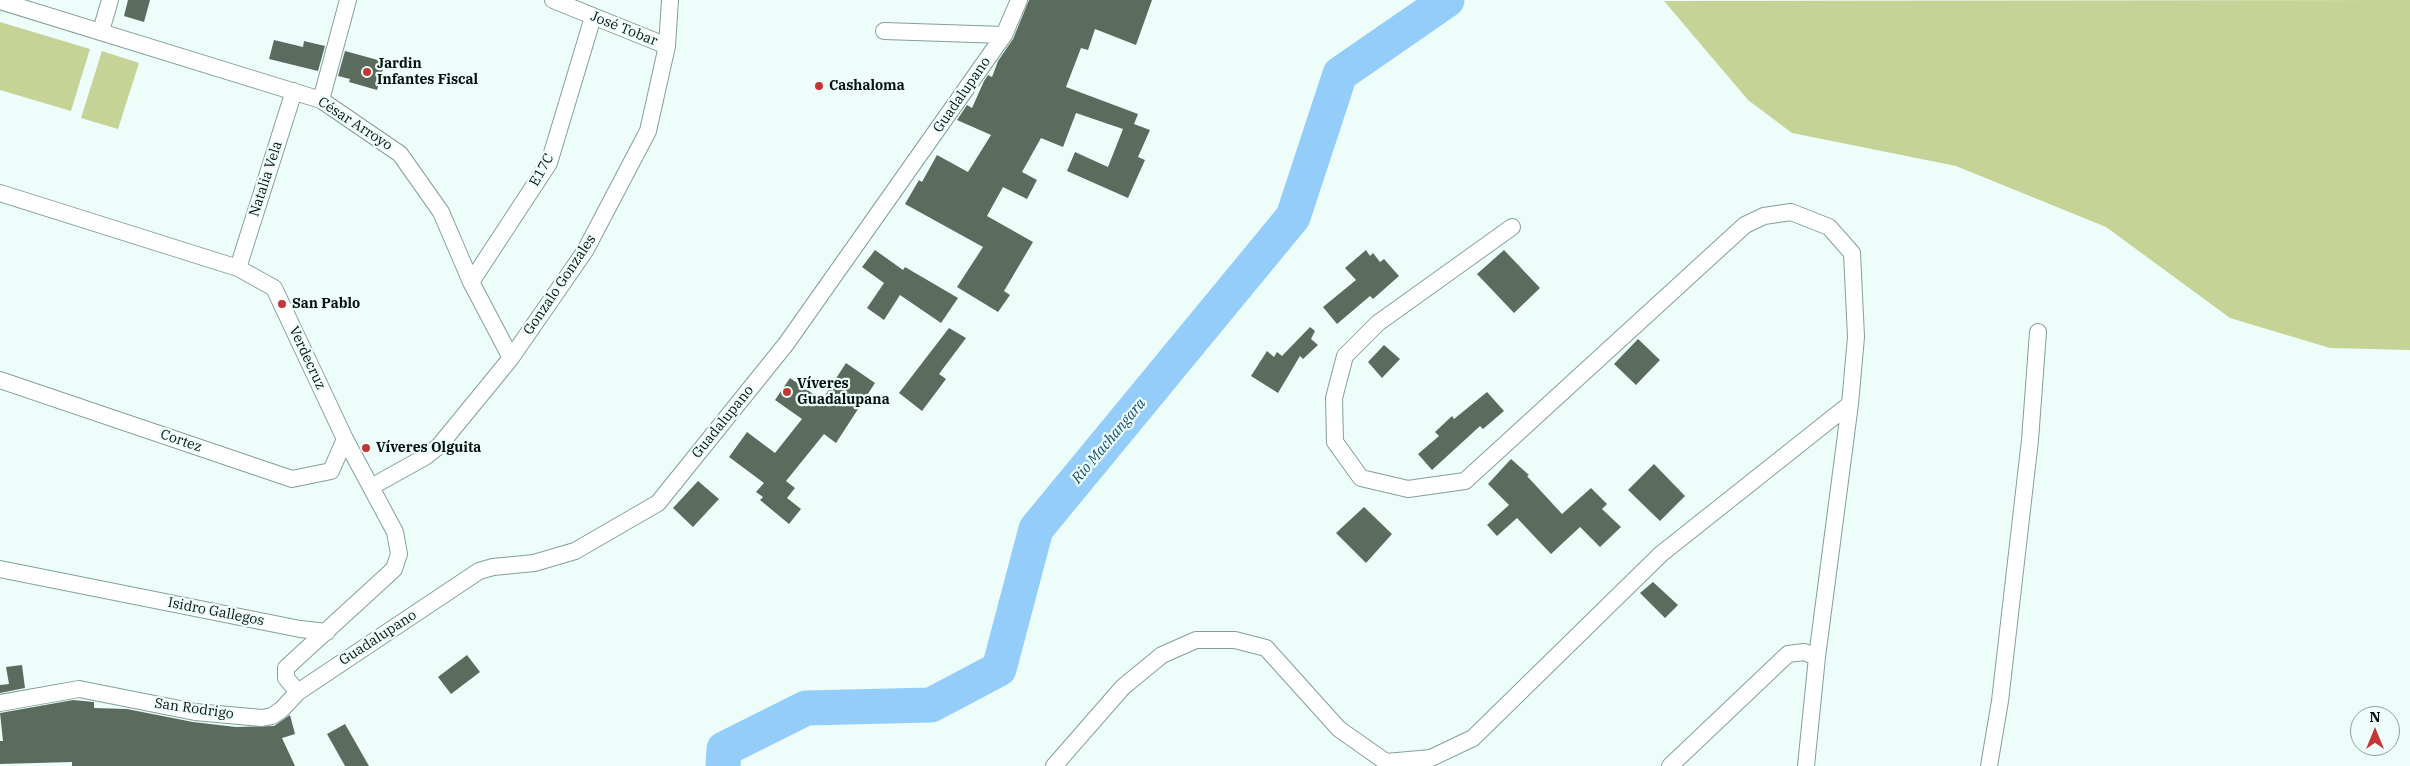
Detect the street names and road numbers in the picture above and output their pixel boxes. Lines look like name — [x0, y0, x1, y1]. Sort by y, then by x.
street label: José Tobar — [588, 8, 660, 50]
street label: Guadalupano — [930, 54, 994, 136]
street label: César Arroyo — [315, 94, 395, 154]
street label: Natalia Vela — [246, 139, 286, 219]
street label: E17C — [526, 151, 558, 189]
street label: Gonzalo Gonzales — [520, 232, 600, 338]
street label: Verdecruz — [285, 324, 329, 392]
street label: Guadalupano — [689, 382, 757, 462]
street label: Cortez — [158, 426, 204, 456]
street label: Isidro Gallegos — [166, 594, 266, 630]
street label: Guadalupano — [336, 607, 420, 669]
street label: San Rodrigo — [153, 695, 235, 723]

